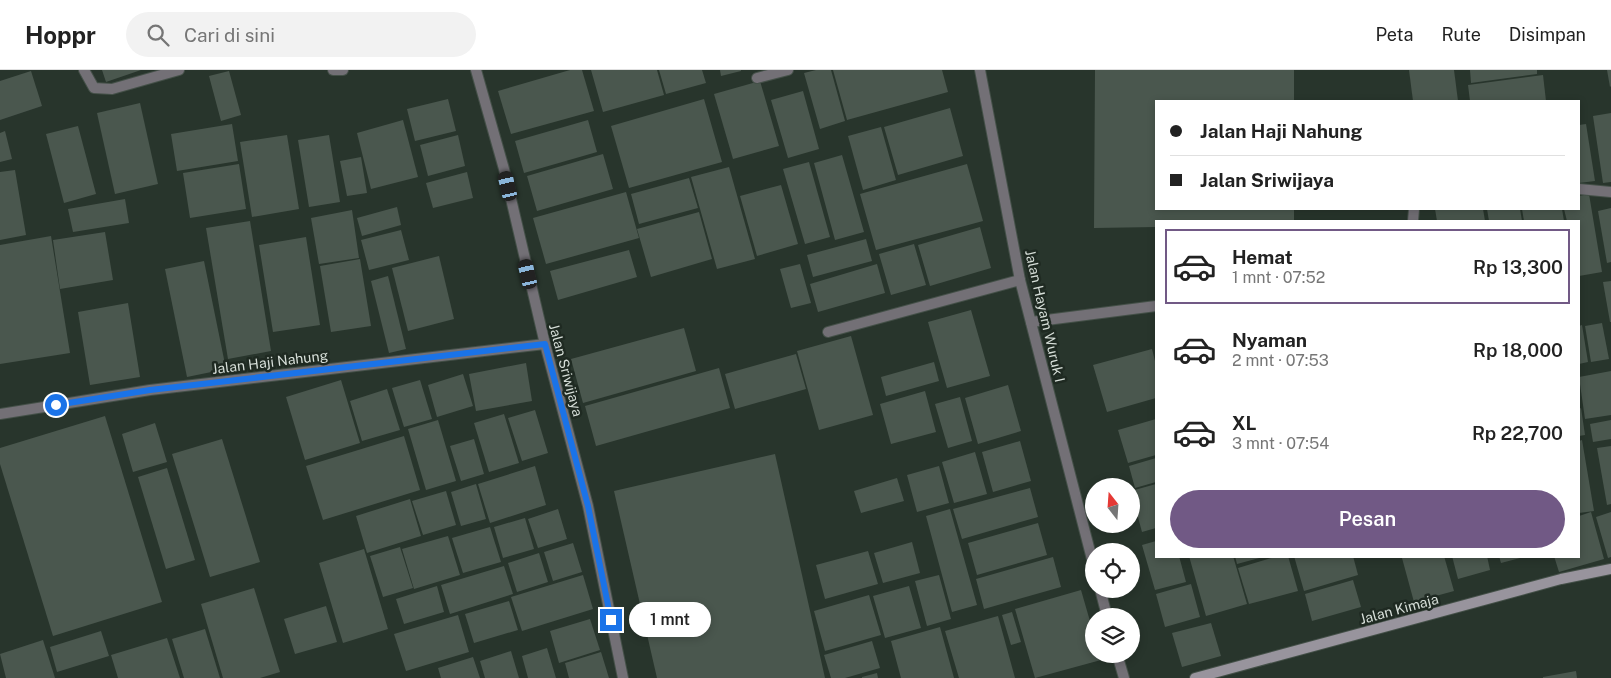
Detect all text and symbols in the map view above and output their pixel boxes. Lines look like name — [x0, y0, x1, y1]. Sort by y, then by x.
search box — [126, 12, 476, 57]
text: Hoppr — [25, 21, 96, 49]
icon: search — [144, 21, 172, 49]
text: Cari di sini — [184, 24, 275, 46]
text: Peta — [1375, 24, 1413, 45]
text: Rute — [1441, 24, 1481, 45]
text: Disimpan — [1509, 24, 1586, 45]
text: Jalan Haji Nahung — [1200, 120, 1363, 142]
text: Jalan Sriwijaya — [1200, 169, 1334, 191]
car — [497, 170, 518, 202]
icon: car — [1172, 244, 1217, 289]
text: Hemat — [1232, 246, 1293, 268]
street label: Jalan Hayam Wuruk I — [1022, 248, 1068, 384]
text: Rp 13,300 — [1473, 256, 1563, 278]
car — [517, 258, 538, 290]
text: 1 mnt · 07:52 — [1232, 268, 1325, 287]
street label: Jalan Sriwijaya — [546, 322, 586, 418]
icon: car — [1172, 327, 1217, 372]
text: Nyaman — [1232, 329, 1307, 351]
text: Rp 18,000 — [1473, 339, 1563, 361]
street label: Jalan Haji Nahung — [211, 347, 329, 377]
text: 2 mnt · 07:53 — [1232, 351, 1329, 370]
route start — [45, 394, 67, 416]
icon: car — [1172, 410, 1217, 455]
text: XL — [1232, 412, 1257, 434]
text: Rp 22,700 — [1472, 422, 1563, 444]
text: 3 mnt · 07:54 — [1232, 434, 1329, 453]
north arrow — [1085, 478, 1140, 532]
map controls — [1085, 478, 1140, 663]
button: Pesan — [1170, 490, 1565, 548]
button: locate — [1085, 543, 1140, 598]
street label: Jalan Kimaja — [1358, 591, 1440, 627]
callout: 1 mnt — [628, 602, 711, 638]
button: layers — [1085, 608, 1140, 663]
route end — [600, 609, 622, 631]
text: 1 mnt — [650, 610, 690, 629]

